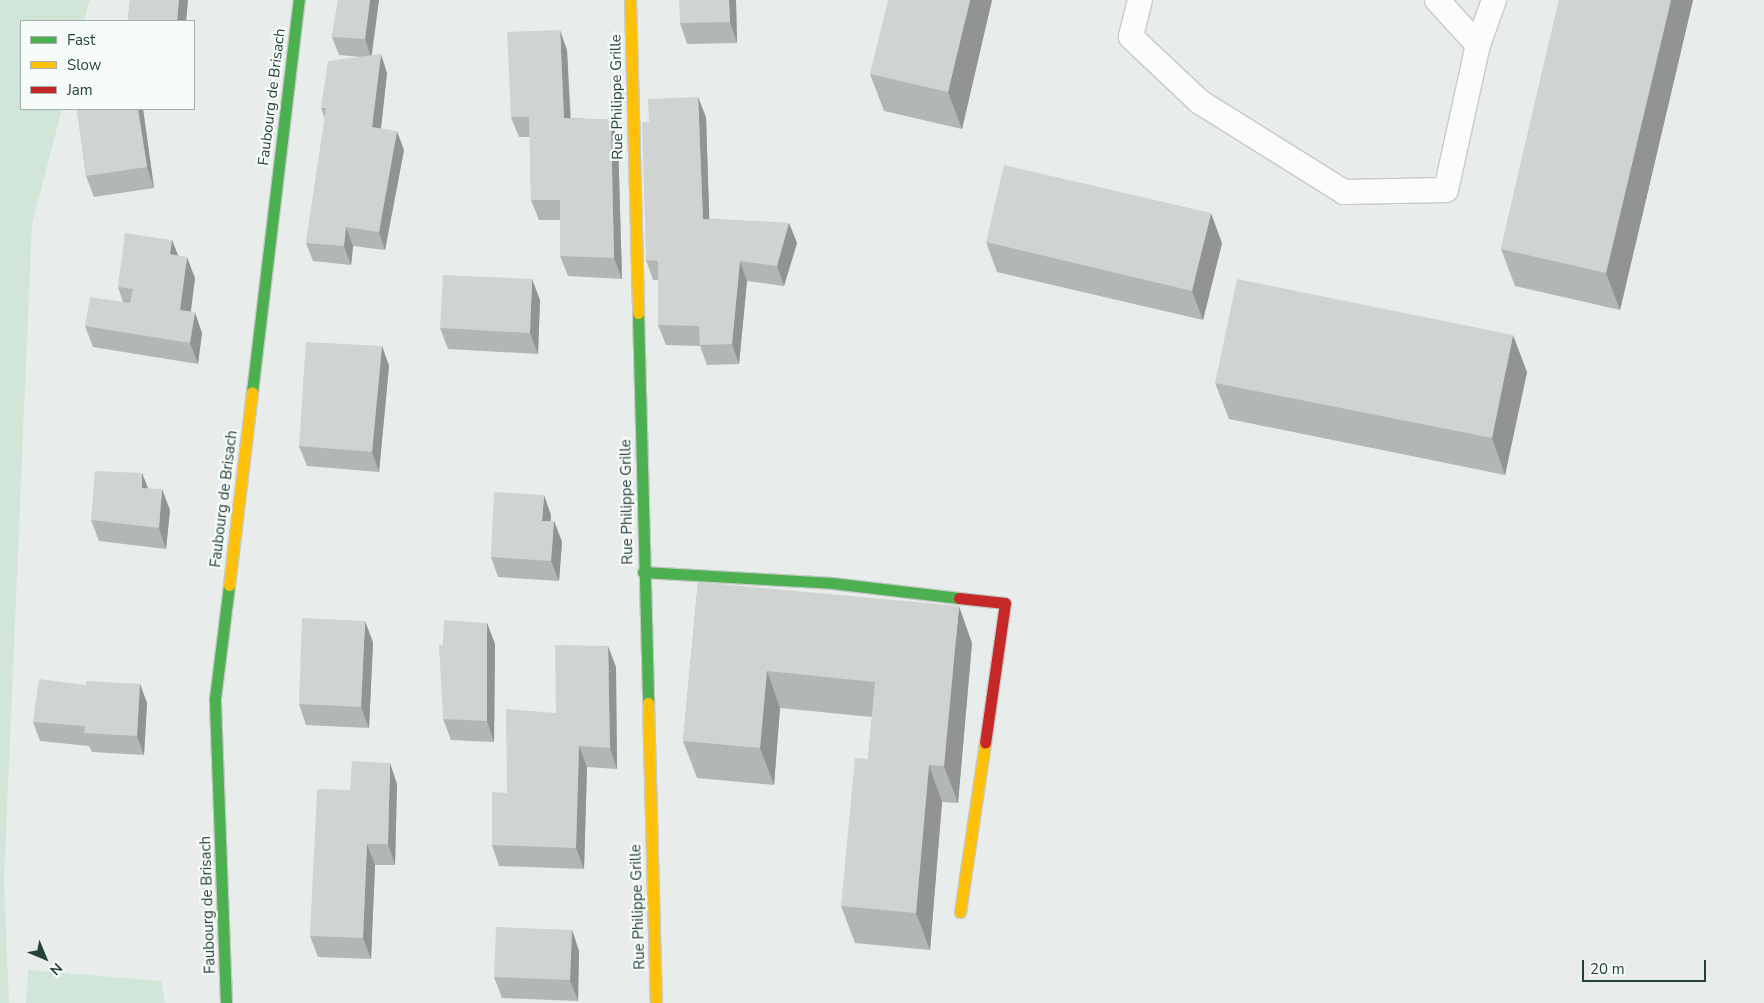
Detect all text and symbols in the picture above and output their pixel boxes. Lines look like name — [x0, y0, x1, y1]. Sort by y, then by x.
legend — [20, 20, 195, 110]
street label: Faubourg de Brisach — [255, 27, 289, 167]
text: Fast — [67, 30, 95, 50]
street label: Rue Philippe Grille — [607, 34, 627, 160]
text: Slow — [67, 55, 101, 75]
text: Jam — [67, 80, 93, 100]
street label: Faubourg de Brisach — [207, 429, 241, 569]
street label: Rue Philippe Grille — [617, 439, 637, 565]
street label: Faubourg de Brisach — [197, 836, 219, 974]
street label: Rue Philippe Grille — [627, 844, 649, 970]
north arrow — [20, 933, 70, 983]
scale bar — [1584, 950, 1708, 982]
text: N — [46, 959, 66, 979]
text: 20 m — [1590, 959, 1625, 979]

